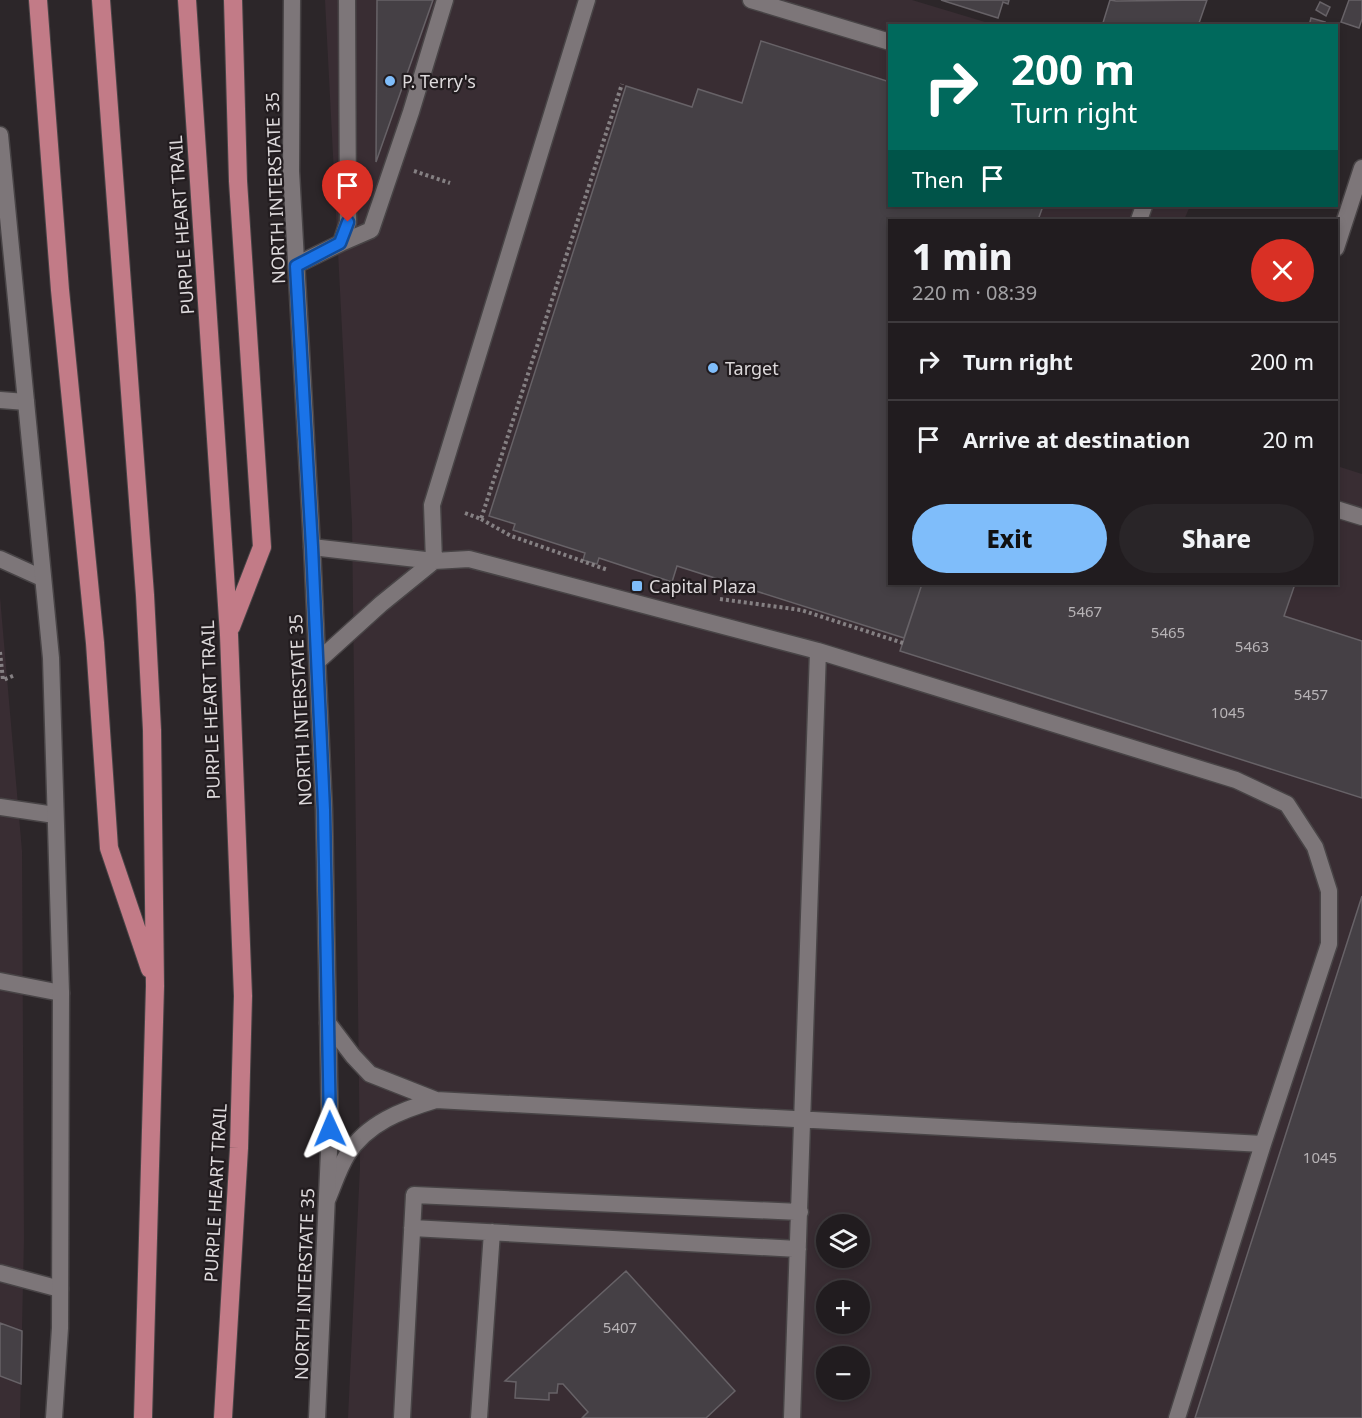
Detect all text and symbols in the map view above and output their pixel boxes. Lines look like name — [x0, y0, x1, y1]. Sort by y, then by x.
text: 200 m — [1011, 40, 1135, 97]
icon: right — [912, 48, 990, 126]
place label: P. Terry's — [402, 69, 476, 93]
marker: P. Terry's — [383, 74, 397, 88]
street label: NORTH INTERSTATE 35 — [260, 92, 290, 284]
text: Turn right — [1011, 94, 1137, 131]
street label: PURPLE HEART TRAIL — [163, 135, 199, 315]
pin — [322, 160, 373, 222]
icon: arrive — [976, 162, 1009, 195]
text: Then — [912, 164, 964, 194]
icon: arrive — [331, 169, 364, 202]
text: 1 min — [912, 232, 1013, 281]
button: close — [1251, 239, 1314, 302]
text: 220 m · 08:39 — [912, 279, 1037, 306]
icon: right — [912, 345, 945, 378]
text: Turn right — [963, 346, 1073, 376]
text: 200 m — [1250, 346, 1314, 376]
place label: Target — [725, 356, 779, 380]
marker: Target — [706, 361, 720, 375]
icon: arrive — [912, 423, 945, 456]
text: Arrive at destination — [963, 424, 1190, 454]
text: 20 m — [1263, 424, 1314, 454]
button: Exit — [912, 504, 1107, 573]
button: Share — [1119, 504, 1314, 573]
place label: Capital Plaza — [649, 574, 756, 598]
marker: Capital Plaza — [630, 579, 644, 593]
house number: 5467 — [1068, 601, 1102, 621]
street label: NORTH INTERSTATE 35 — [283, 613, 317, 807]
street label: PURPLE HEART TRAIL — [195, 620, 225, 800]
house number: 5465 — [1151, 622, 1185, 642]
house number: 5463 — [1235, 636, 1269, 656]
house number: 5457 — [1294, 684, 1328, 704]
house number: 1045 — [1211, 702, 1245, 722]
position arrow — [298, 1097, 362, 1161]
street label: PURPLE HEART TRAIL — [198, 1103, 232, 1283]
house number: 1045 — [1303, 1147, 1337, 1167]
street label: NORTH INTERSTATE 35 — [289, 1188, 319, 1380]
map controls — [816, 1214, 870, 1400]
button: layers — [816, 1214, 870, 1268]
button: + — [816, 1280, 870, 1334]
house number: 5407 — [603, 1317, 637, 1337]
button: − — [816, 1346, 870, 1400]

